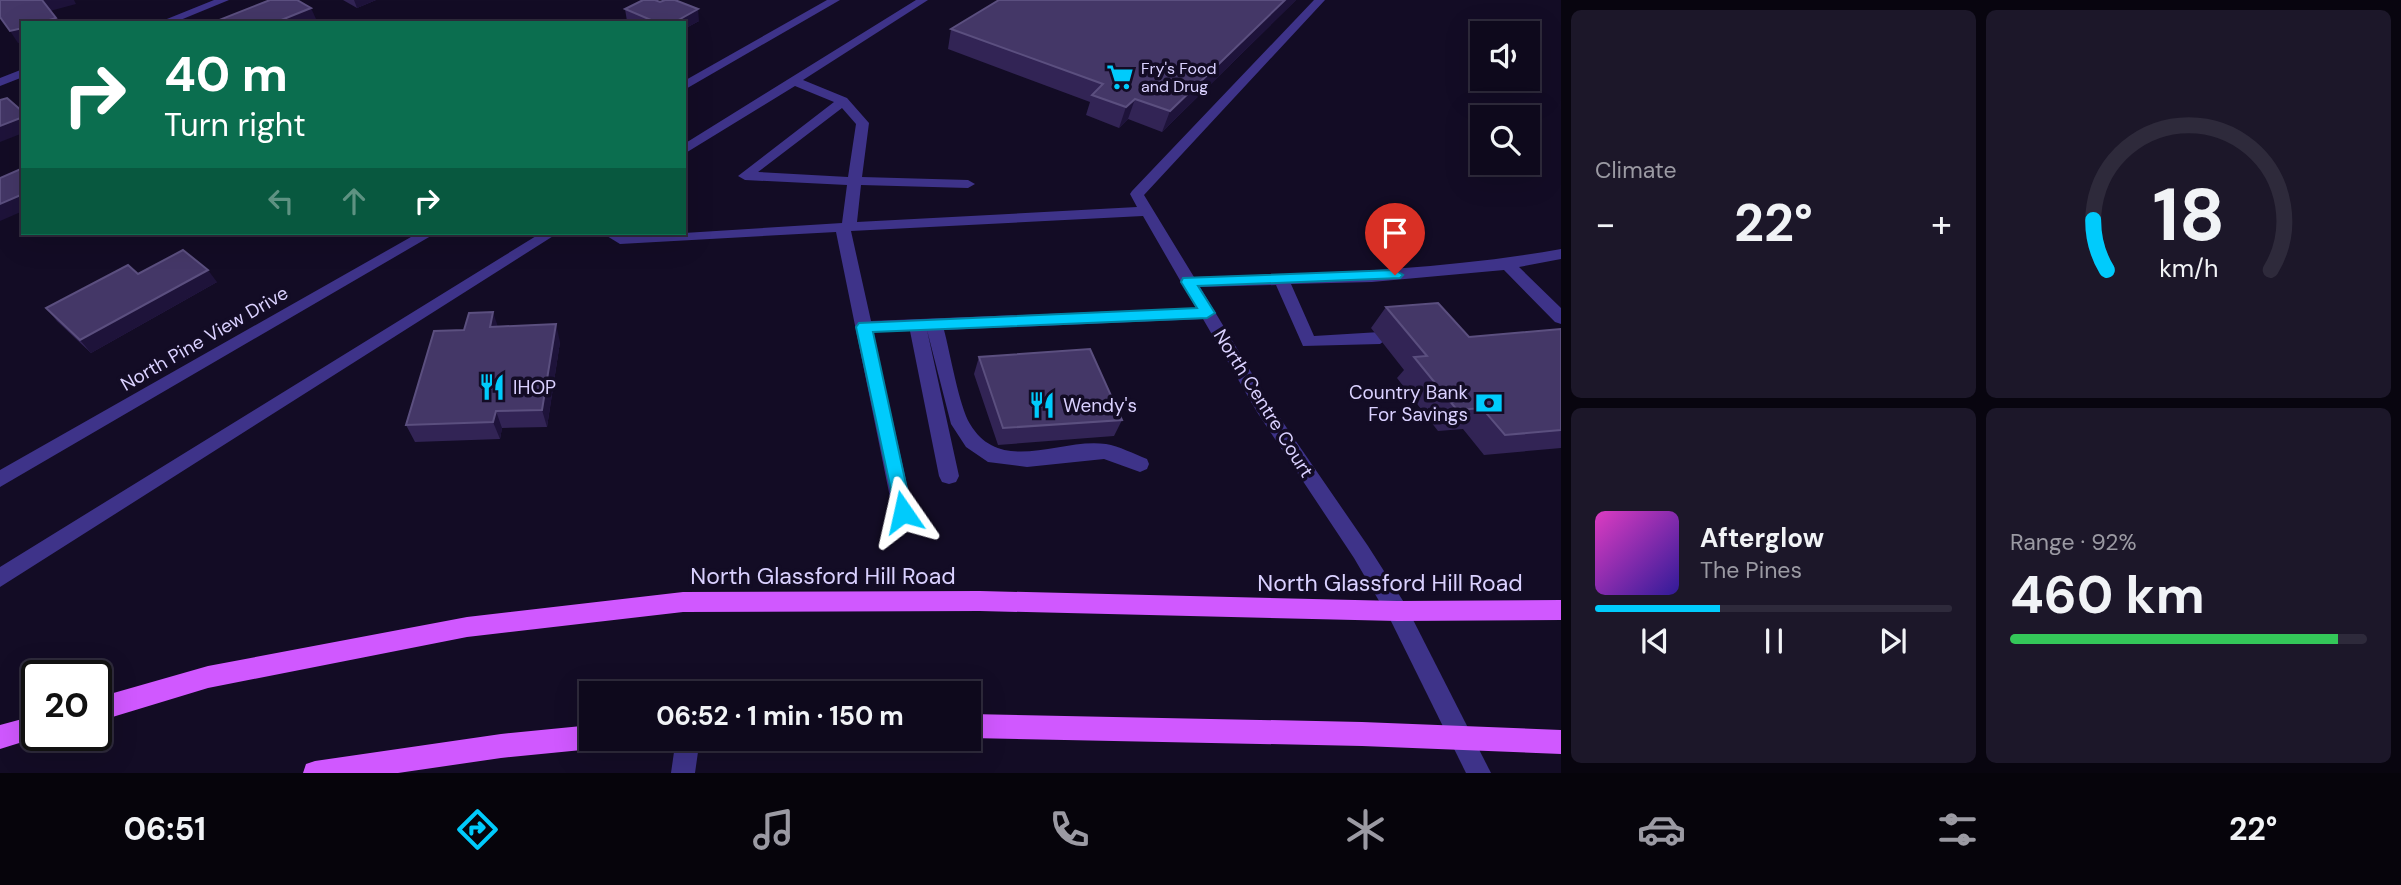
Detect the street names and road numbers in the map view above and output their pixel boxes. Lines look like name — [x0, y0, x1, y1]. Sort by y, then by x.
street label: North Pine View Drive — [116, 280, 293, 397]
street label: North Centre Court — [1208, 324, 1319, 482]
street label: North Glassford Hill Road — [690, 561, 956, 591]
street label: North Glassford Hill Road — [1257, 568, 1523, 598]

